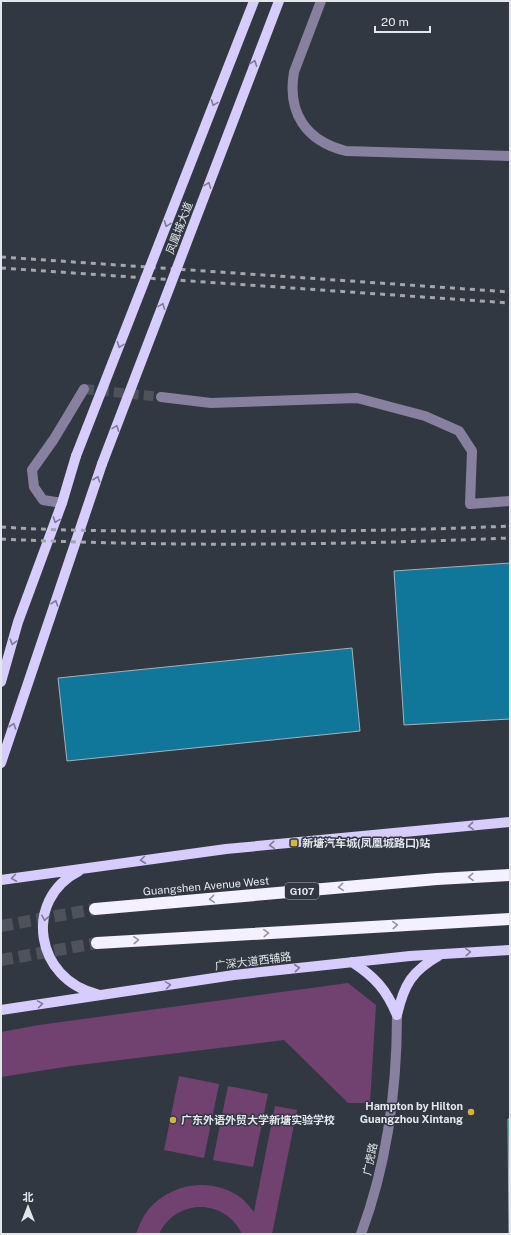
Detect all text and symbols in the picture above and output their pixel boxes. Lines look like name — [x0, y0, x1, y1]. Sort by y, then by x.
scale bar — [375, 8, 430, 34]
text: 20 m — [381, 15, 409, 29]
one-way arrow — [250, 60, 258, 67]
one-way arrow — [211, 99, 219, 106]
one-way arrow — [204, 181, 212, 188]
street label: 凤凰城大道 — [164, 200, 194, 256]
one-way arrow — [163, 220, 171, 227]
one-way arrow — [157, 303, 165, 310]
one-way arrow — [116, 341, 124, 348]
one-way arrow — [111, 424, 119, 431]
one-way arrow — [92, 476, 100, 483]
one-way arrow — [52, 516, 60, 523]
one-way arrow — [50, 599, 59, 606]
one-way arrow — [9, 639, 18, 646]
one-way arrow — [9, 722, 17, 729]
one-way arrow — [468, 821, 474, 830]
place label: 新塘汽车城(凤凰城路口)站 — [302, 837, 430, 849]
marker: 新塘汽车城(凤凰城路口)站 — [289, 838, 299, 848]
one-way arrow — [269, 840, 275, 849]
one-way arrow — [140, 855, 146, 864]
one-way arrow — [11, 873, 17, 882]
one-way arrow — [468, 873, 474, 881]
street label: Guangshen Avenue West — [142, 875, 270, 897]
road number: G107 — [285, 883, 319, 899]
one-way arrow — [338, 883, 345, 892]
one-way arrow — [209, 894, 215, 903]
one-way arrow — [41, 915, 49, 921]
one-way arrow — [392, 921, 398, 930]
one-way arrow — [263, 929, 269, 937]
one-way arrow — [133, 936, 139, 945]
one-way arrow — [465, 948, 471, 957]
street label: 广深大道西辅路 — [214, 950, 292, 972]
one-way arrow — [294, 964, 300, 973]
one-way arrow — [165, 981, 171, 990]
one-way arrow — [36, 1000, 43, 1009]
place label: Hampton by Hilton Guangzhou Xintang — [360, 1100, 463, 1125]
marker: Hampton by Hilton Guangzhou Xintang — [466, 1107, 476, 1117]
place label: 广东外语外贸大学新塘实验学校 — [181, 1114, 335, 1126]
marker: 广东外语外贸大学新塘实验学校 — [168, 1115, 178, 1125]
street label: 广虎路 — [361, 1142, 379, 1176]
north arrow — [8, 1187, 48, 1227]
text: 北 — [23, 1191, 34, 1203]

